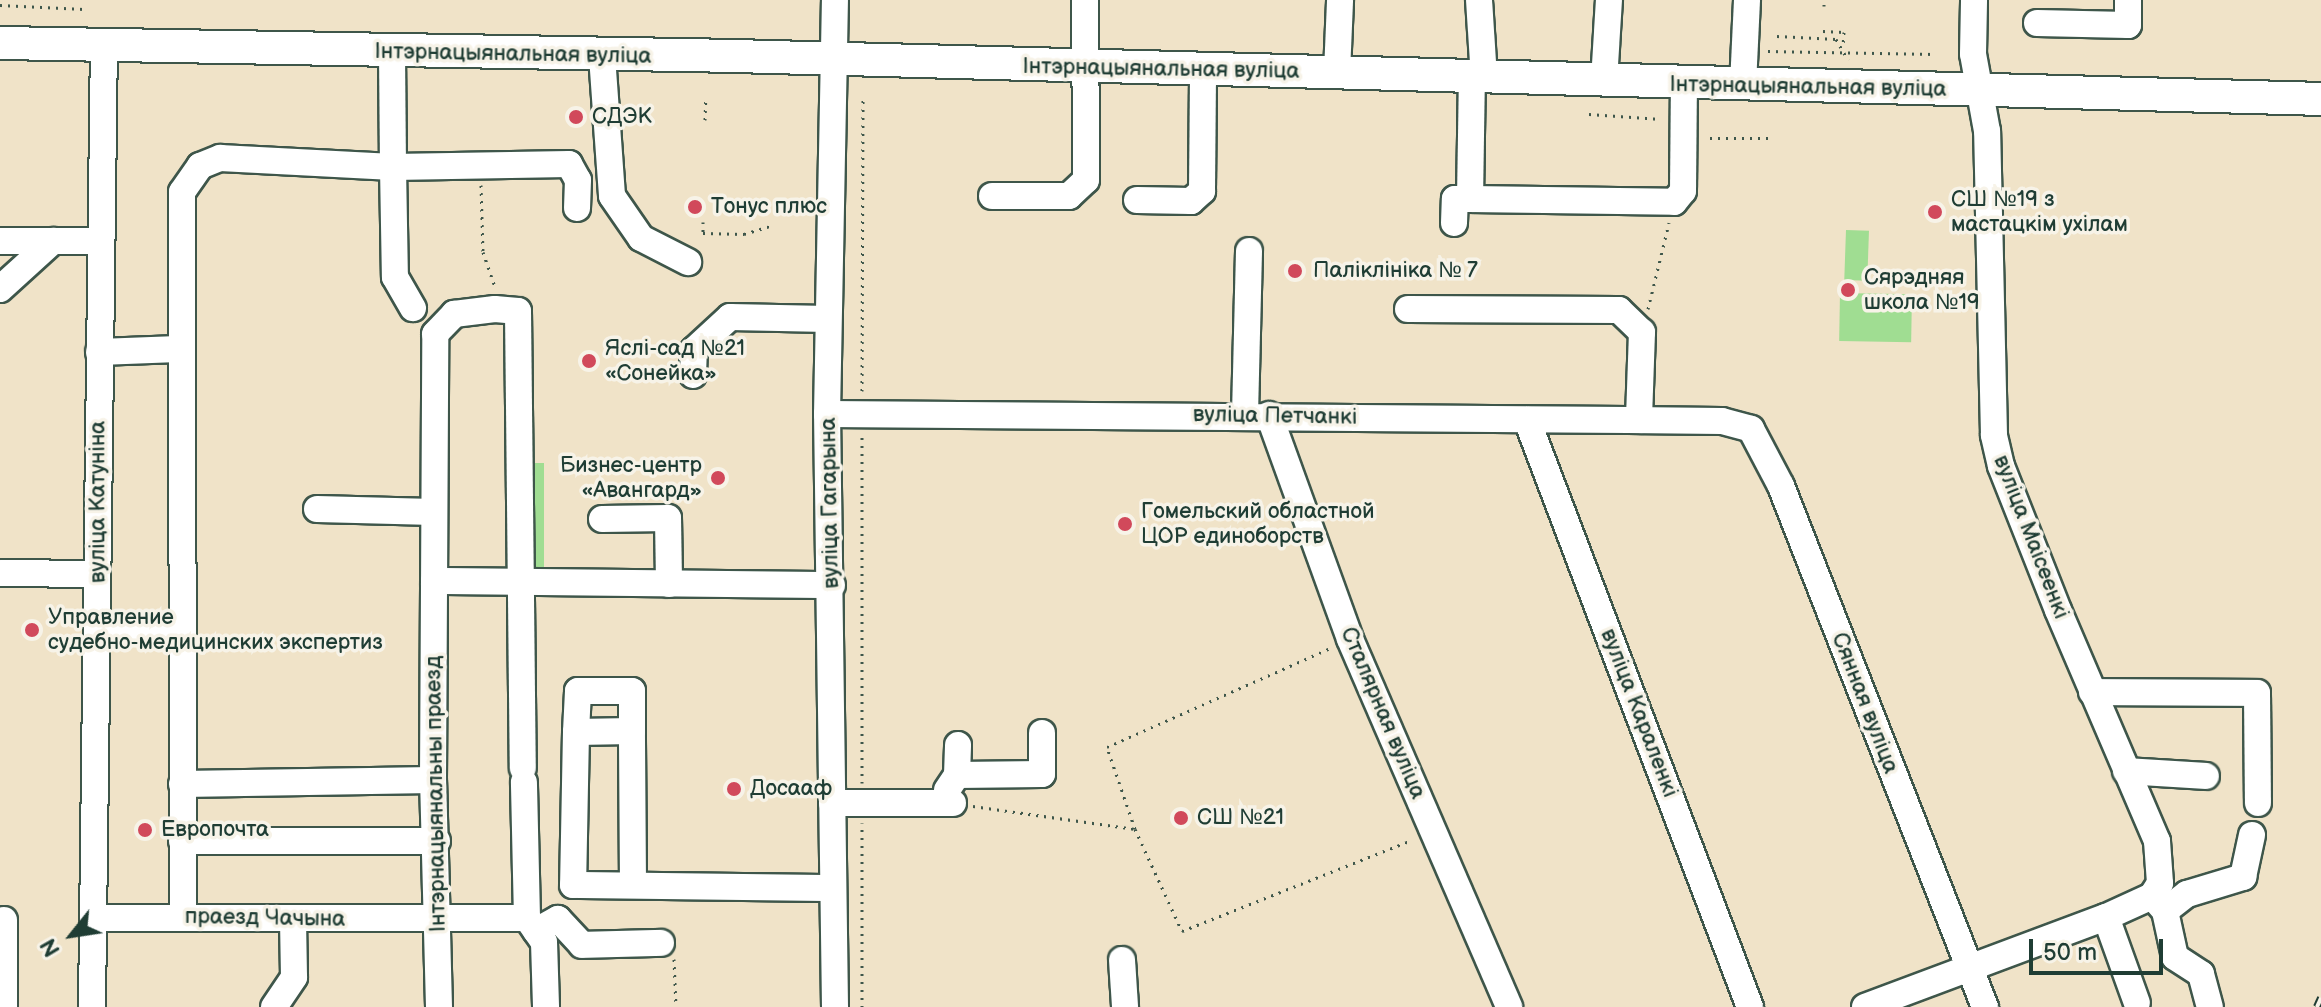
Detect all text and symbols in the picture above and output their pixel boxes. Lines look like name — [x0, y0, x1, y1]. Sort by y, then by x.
street label: Інтэрнацыянальная вуліца — [374, 38, 652, 70]
street label: Інтэрнацыянальная вуліца — [1022, 53, 1300, 85]
street label: Інтэрнацыянальная вуліца — [1669, 71, 1947, 103]
place label: СДЭК — [592, 104, 652, 130]
marker: СДЭК — [567, 108, 585, 126]
place label: СШ №19 з мастацкім ухілам — [1951, 186, 2128, 238]
place label: Тонус плюс — [711, 194, 827, 220]
marker: Тонус плюс — [686, 198, 704, 216]
marker: СШ №19 з мастацкім ухілам — [1926, 203, 1944, 221]
place label: Паліклініка № 7 — [1313, 258, 1478, 284]
marker: Паліклініка № 7 — [1284, 260, 1306, 282]
place label: Сярэдняя школа №19 — [1864, 264, 1980, 316]
marker: Сярэдняя школа №19 — [1839, 281, 1857, 299]
place label: Яслі-сад №21 «Сонейка» — [605, 335, 745, 386]
marker: Яслі-сад №21 «Сонейка» — [580, 352, 598, 370]
street label: вуліца Петчанкі — [1193, 401, 1357, 431]
street label: вуліца Гагарына — [815, 417, 845, 589]
street label: вуліца Катуніна — [85, 421, 111, 583]
street label: вуліца Маісеенкі — [1988, 451, 2074, 623]
place label: Бизнес-центр «Авангард» — [560, 452, 702, 504]
marker: Бизнес-центр «Авангард» — [709, 469, 727, 487]
place label: Гомельский областной ЦОР единоборств — [1141, 498, 1375, 550]
marker: Гомельский областной ЦОР единоборств — [1116, 515, 1134, 533]
place label: Управление судебно-медицинских экспертиз — [48, 604, 383, 656]
marker: Управление судебно-медицинских экспертиз — [23, 621, 41, 639]
street label: Сталярная вуліца — [1335, 623, 1431, 803]
street label: вуліца Караленкі — [1595, 625, 1683, 801]
street label: Сянная вуліца — [1826, 629, 1904, 777]
street label: Інтэрнацыянальны праезд — [420, 656, 452, 932]
place label: Досааф — [750, 776, 832, 802]
marker: Досааф — [725, 780, 743, 798]
place label: СШ №21 — [1197, 805, 1284, 831]
marker: СШ №21 — [1172, 809, 1190, 827]
place label: Европочта — [161, 817, 269, 843]
marker: Европочта — [136, 821, 154, 839]
north arrow — [32, 895, 112, 975]
street label: праезд Чачына — [184, 903, 346, 933]
scale bar — [2033, 923, 2167, 973]
text: N — [35, 933, 67, 961]
text: 50 m — [2043, 938, 2097, 967]

